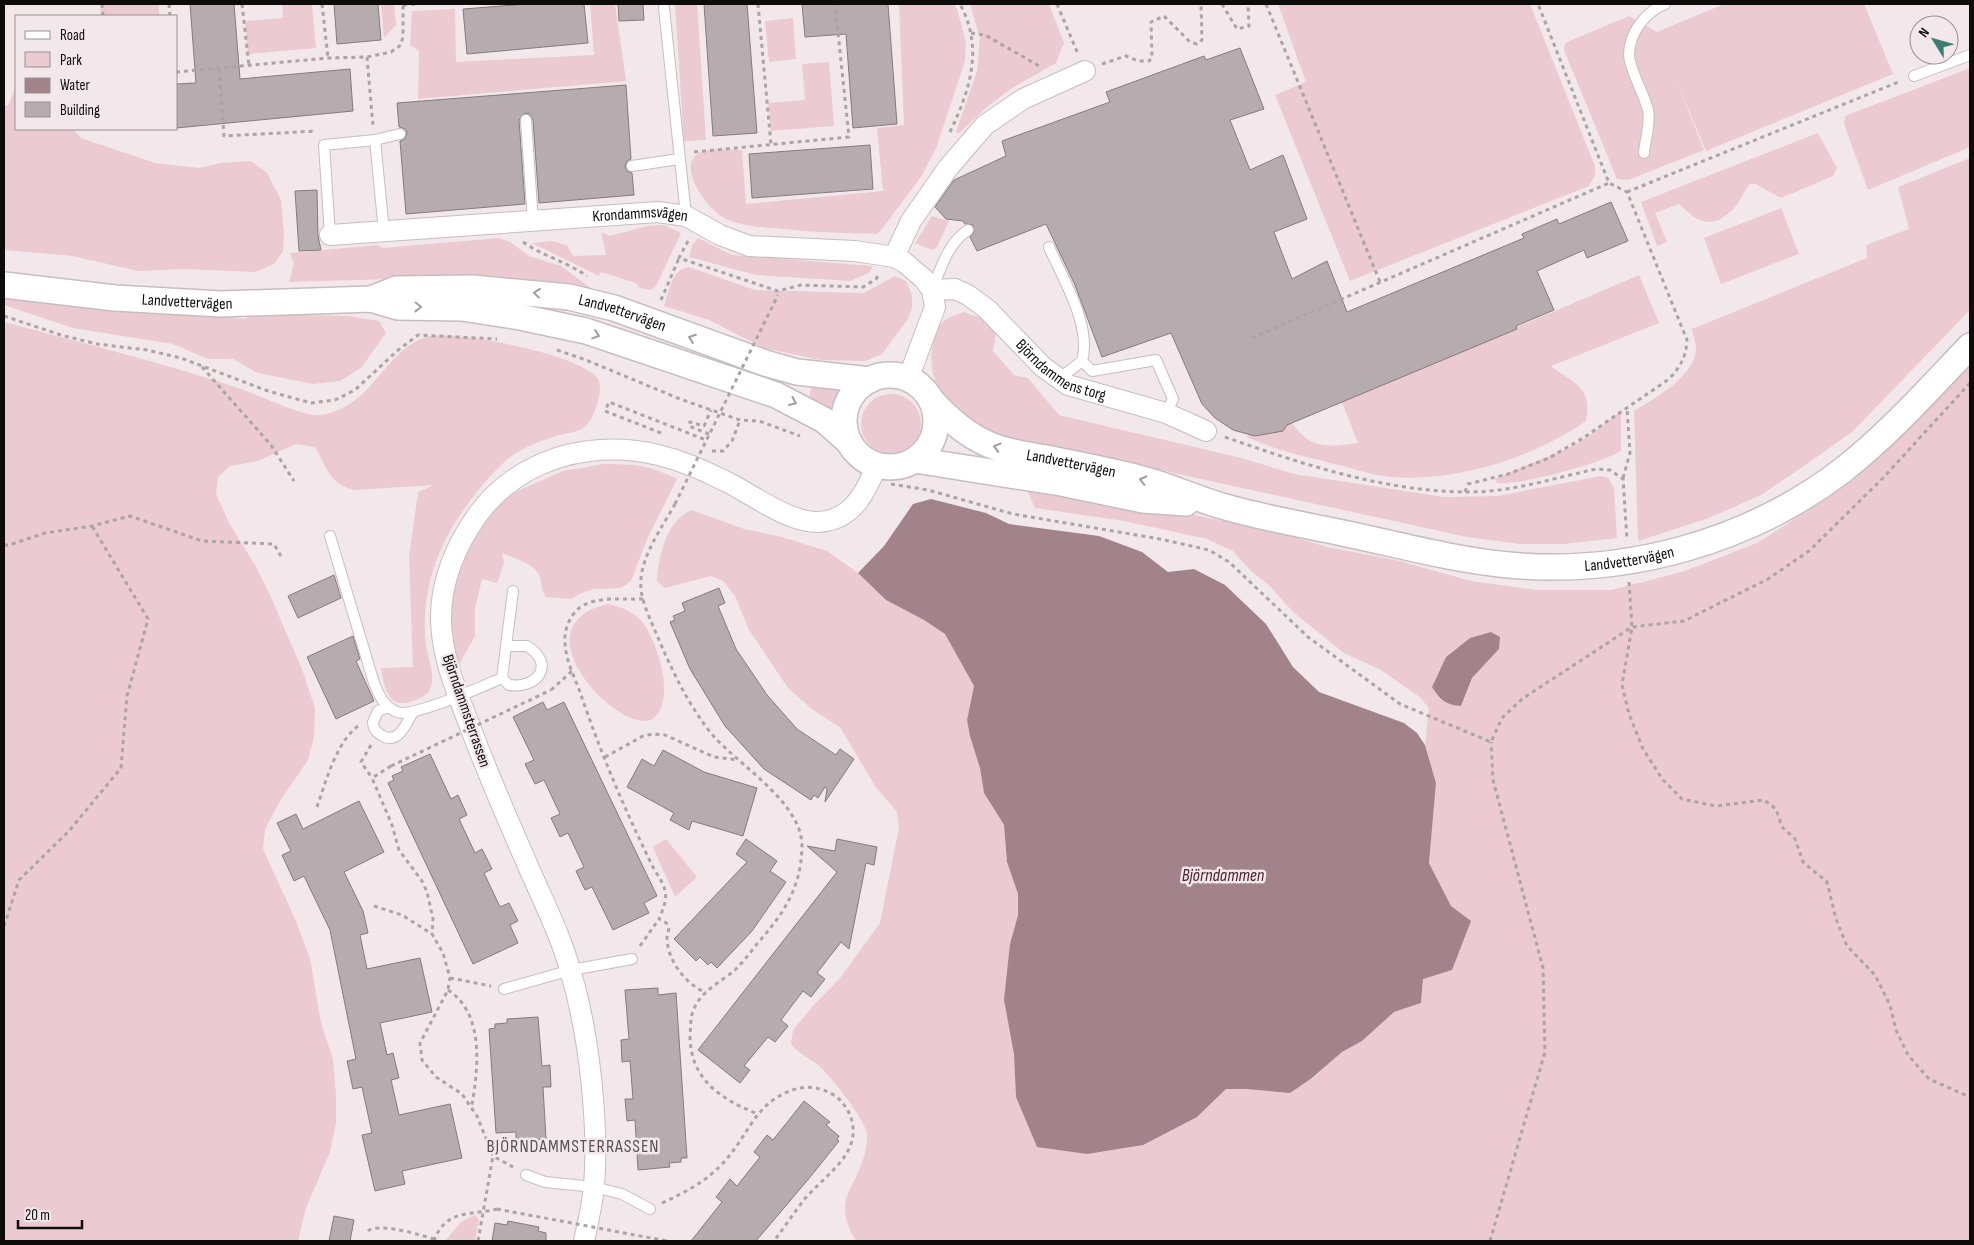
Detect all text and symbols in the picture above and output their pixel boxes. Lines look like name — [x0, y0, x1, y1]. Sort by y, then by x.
legend — [15, 15, 178, 130]
north arrow — [1909, 15, 1959, 65]
text: N — [1915, 24, 1933, 41]
text: Road — [60, 26, 85, 45]
text: Park — [60, 51, 82, 70]
text: Water — [60, 76, 91, 95]
text: Building — [60, 101, 100, 120]
street label: Krondammsvägen — [592, 202, 689, 226]
one-way arrow — [532, 288, 540, 299]
street label: Landvettervägen — [141, 290, 233, 314]
street label: Landvettervägen — [577, 290, 669, 336]
one-way arrow — [415, 302, 423, 312]
one-way arrow — [591, 329, 599, 339]
one-way arrow — [689, 334, 697, 344]
street label: Björndammens torg — [1012, 335, 1108, 405]
one-way arrow — [788, 396, 797, 407]
one-way arrow — [994, 442, 1002, 452]
street label: Landvettervägen — [1025, 445, 1118, 482]
one-way arrow — [1139, 475, 1148, 486]
street label: Landvettervägen — [1584, 542, 1676, 575]
street label: Björndammsterrassen — [438, 652, 494, 770]
water label: Björndammen — [1182, 865, 1265, 886]
district label: BJÖRNDAMMSTERRASSEN — [487, 1136, 660, 1157]
scale bar — [18, 1198, 81, 1230]
text: 20 m — [25, 1206, 50, 1225]

